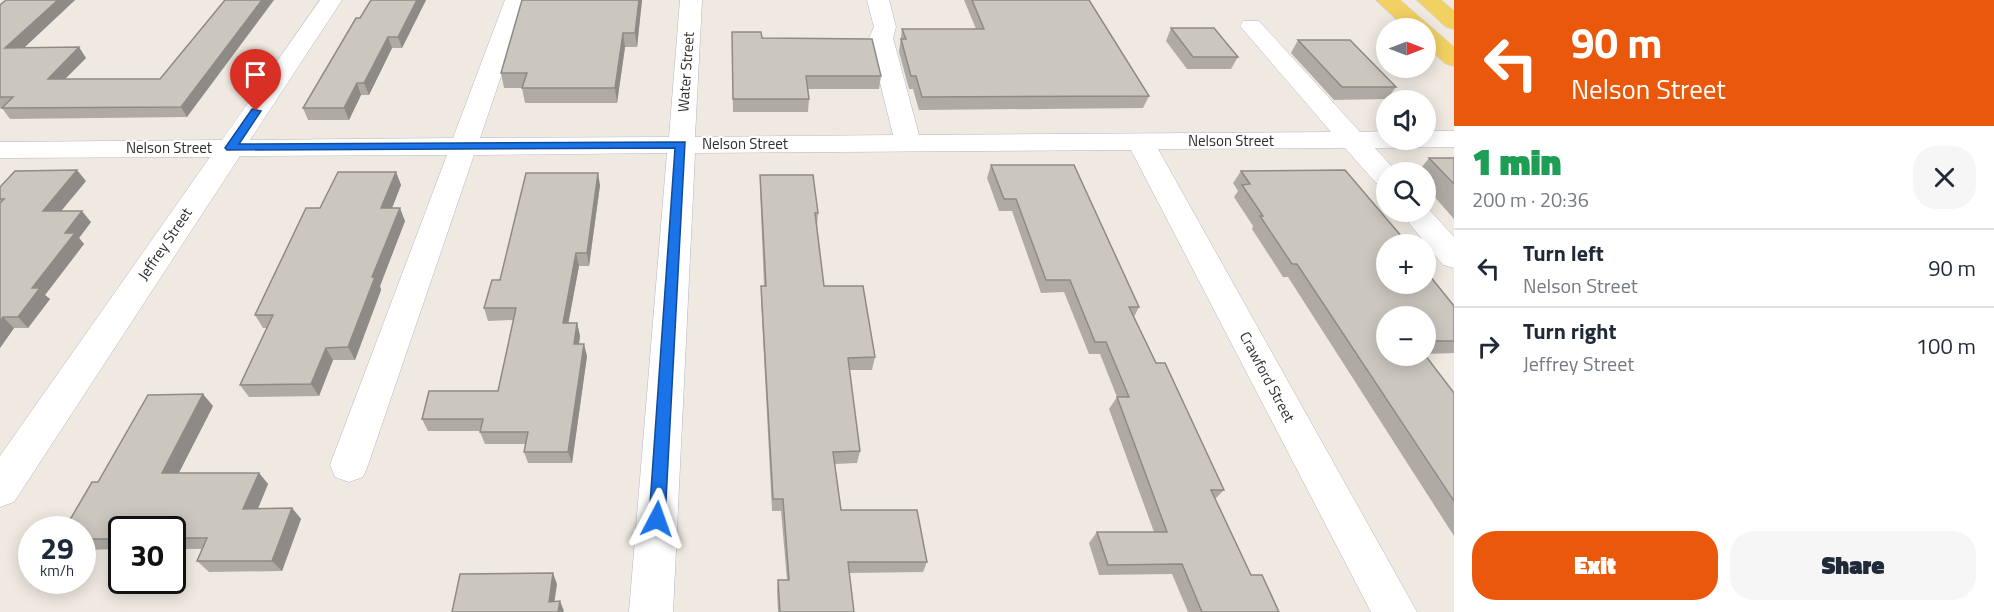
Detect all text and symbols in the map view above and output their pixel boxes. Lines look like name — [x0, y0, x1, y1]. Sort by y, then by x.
text: 90 m — [1571, 10, 1663, 74]
north arrow — [1376, 18, 1436, 78]
map controls — [1376, 18, 1436, 366]
icon: left — [1472, 24, 1550, 102]
street label: Water Street — [671, 30, 700, 113]
pin — [230, 49, 281, 111]
icon: arrive — [239, 58, 272, 91]
text: Nelson Street — [1571, 68, 1726, 109]
button: sound — [1376, 90, 1436, 150]
street label: Nelson Street — [1188, 129, 1275, 152]
street label: Nelson Street — [702, 132, 789, 155]
text: 1 min — [1472, 134, 1561, 189]
street label: Nelson Street — [126, 136, 213, 159]
button: close — [1913, 146, 1976, 209]
button: search — [1376, 162, 1436, 222]
text: 200 m · 20:36 — [1472, 184, 1589, 215]
street label: Jeffrey Street — [132, 202, 198, 285]
button: + — [1376, 234, 1436, 294]
text: Turn left — [1523, 236, 1604, 270]
text: 90 m — [1928, 251, 1976, 285]
icon: left — [1472, 252, 1505, 285]
text: Nelson Street — [1523, 270, 1638, 301]
button: − — [1376, 306, 1436, 366]
text: Turn right — [1523, 314, 1617, 348]
street label: Crawford Street — [1234, 327, 1301, 427]
text: 100 m — [1916, 329, 1976, 363]
icon: right — [1472, 330, 1505, 363]
text: Jeffrey Street — [1523, 348, 1634, 379]
position arrow — [625, 487, 689, 551]
speed limit sign: 30 — [108, 516, 186, 594]
text: 29 — [40, 525, 74, 571]
button: Exit — [1472, 531, 1718, 600]
button: Share — [1730, 531, 1976, 600]
text: km/h — [40, 559, 74, 582]

